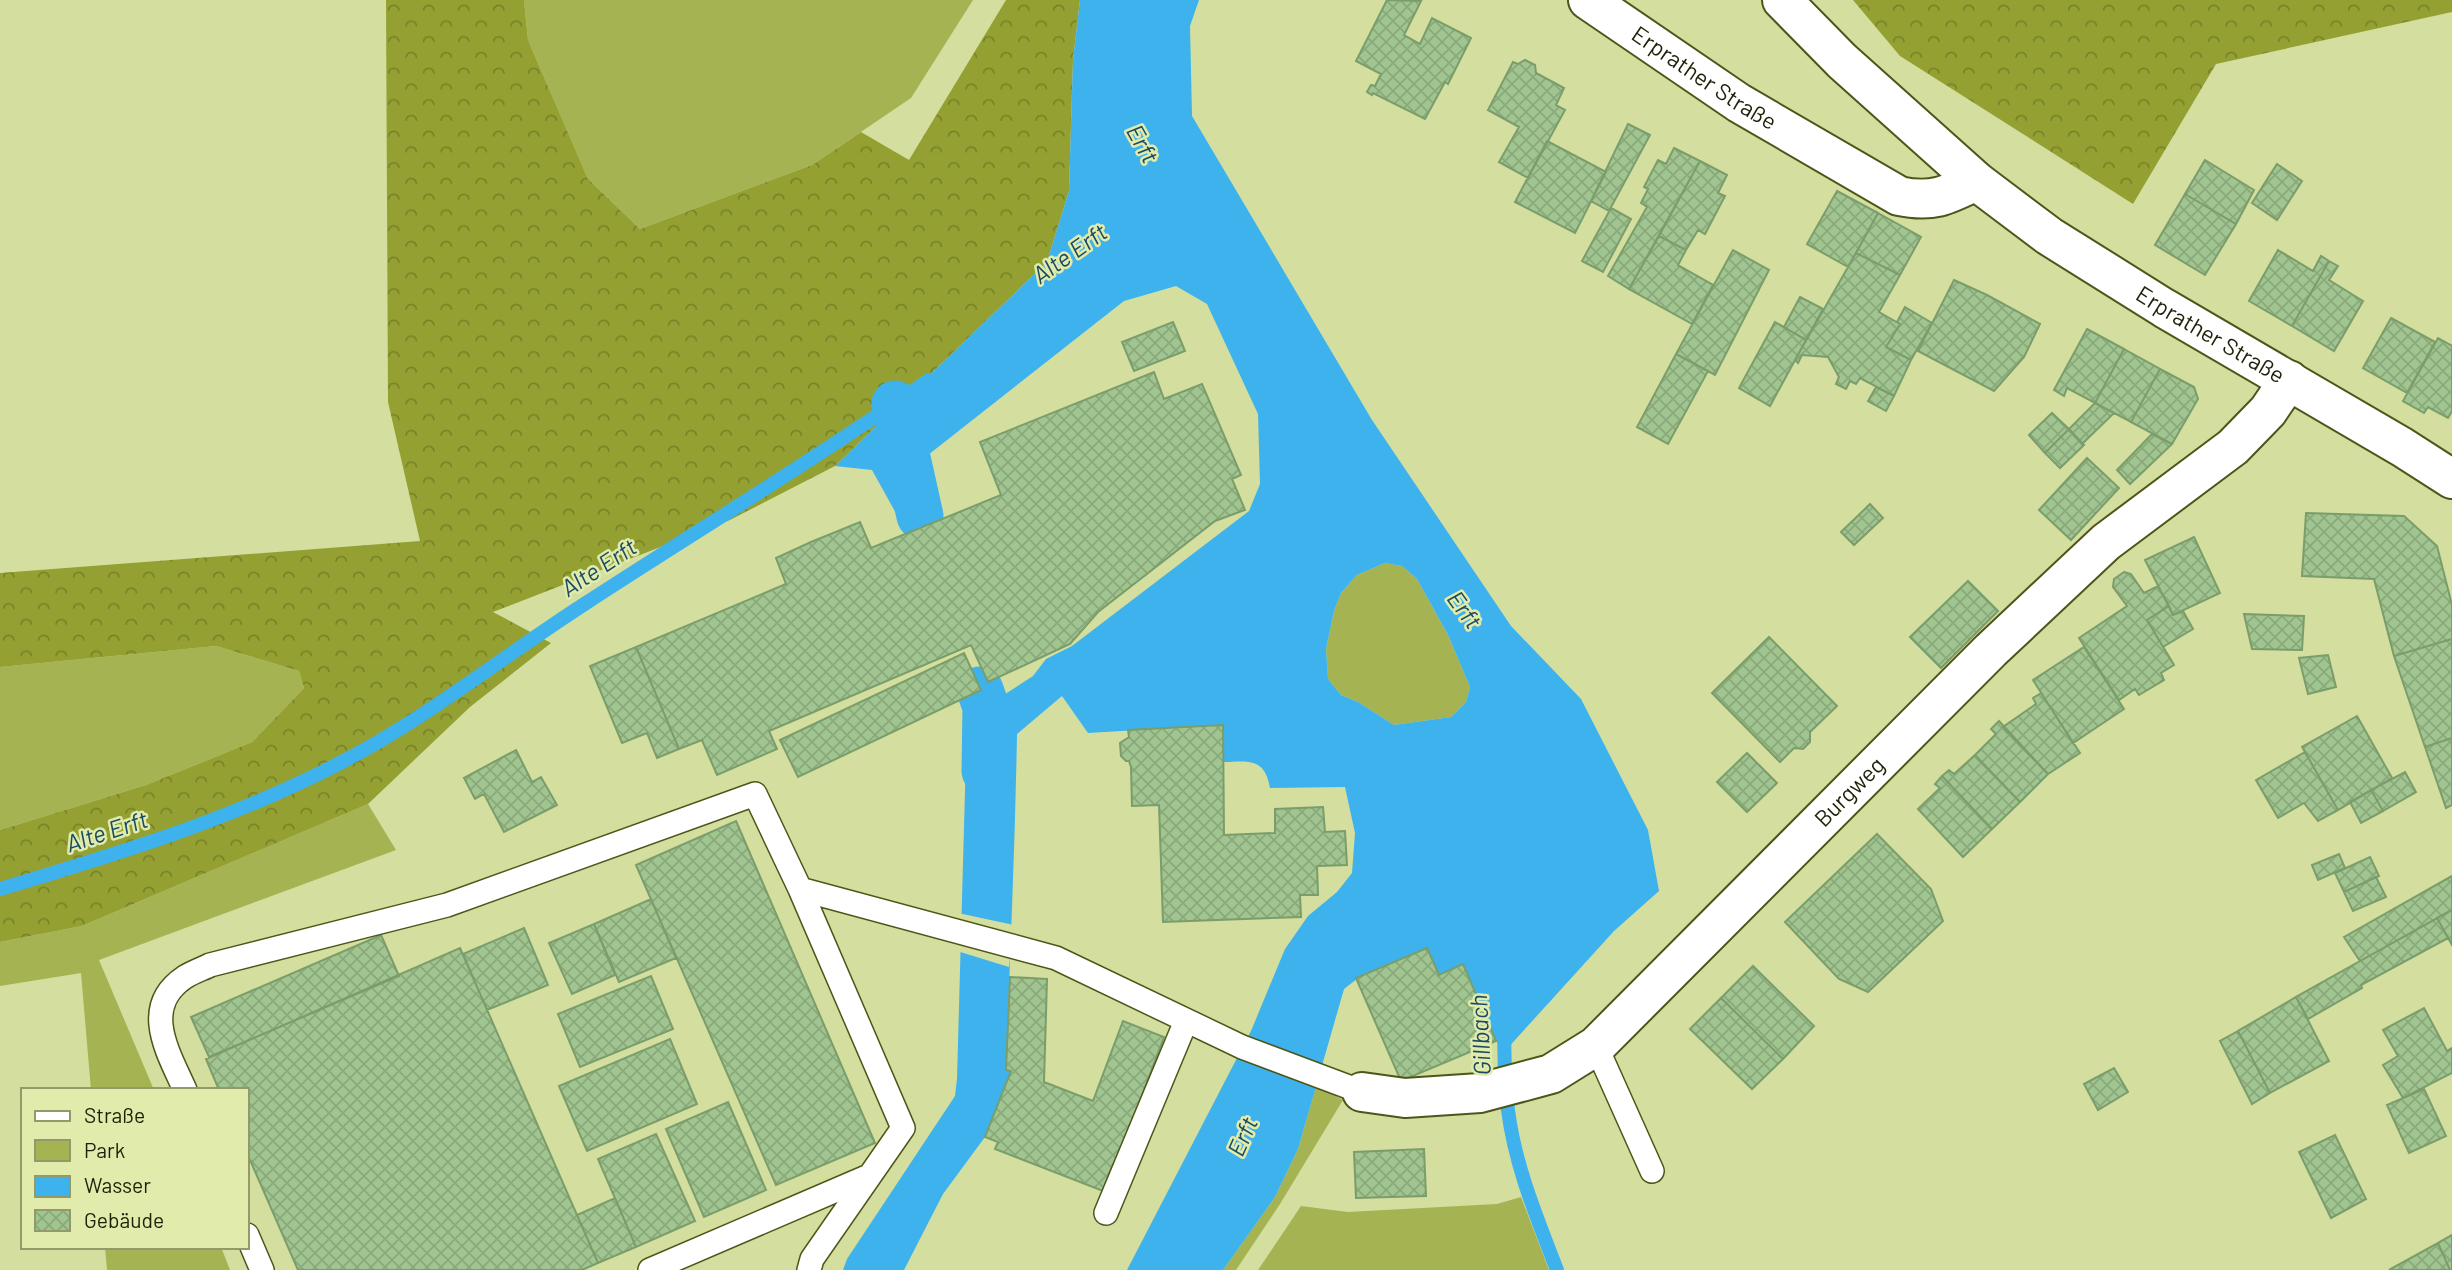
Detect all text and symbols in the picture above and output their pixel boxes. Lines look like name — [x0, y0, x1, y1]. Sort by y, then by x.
street label: Erprather Straße — [1627, 19, 1782, 135]
water label: Erft — [1121, 119, 1166, 168]
water label: Alte Erft — [1026, 216, 1112, 289]
street label: Erprather Straße — [2131, 279, 2290, 389]
water label: Alte Erft — [555, 531, 642, 602]
water label: Erft — [1442, 585, 1489, 634]
street label: Burgweg — [1808, 750, 1890, 832]
water label: Alte Erft — [62, 804, 152, 857]
water label: Gillbach — [1463, 994, 1496, 1076]
legend — [21, 1088, 248, 1249]
text: Straße — [84, 1102, 145, 1127]
water label: Erft — [1220, 1112, 1263, 1160]
text: Park — [84, 1137, 125, 1162]
text: Wasser — [84, 1172, 151, 1197]
text: Gebäude — [84, 1207, 164, 1232]

